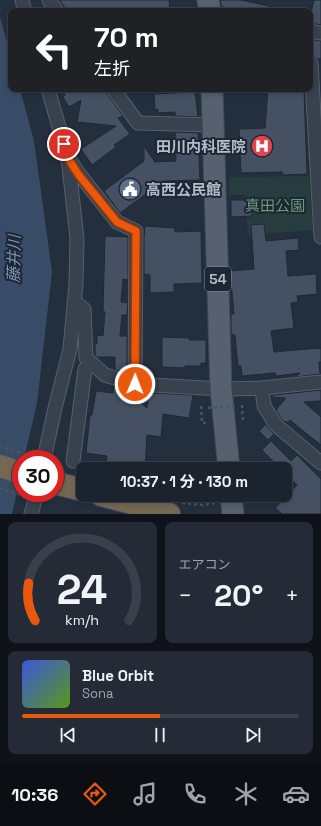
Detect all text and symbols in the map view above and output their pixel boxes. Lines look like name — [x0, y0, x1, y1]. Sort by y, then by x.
text: 70 m — [94, 19, 159, 55]
icon: left — [28, 24, 80, 76]
text: 左折 — [94, 57, 130, 80]
pin — [47, 127, 81, 161]
icon: arrive — [53, 133, 75, 155]
hospital icon: 田川内科医院 — [249, 133, 275, 159]
place label: 田川内科医院 — [156, 137, 246, 156]
public building icon: 高西公民館 — [117, 176, 143, 202]
place label: 高西公民館 — [146, 180, 221, 199]
park label: 真田公園 — [245, 196, 305, 215]
water label: 藤井川 — [3, 233, 25, 283]
road number: 54 — [205, 267, 231, 291]
position arrow — [114, 363, 156, 405]
speed limit sign: 30 — [12, 450, 64, 502]
text: 10:37 · 1 分 · 130 m — [120, 472, 248, 491]
text: エアコン — [179, 556, 231, 573]
text: 24 — [57, 562, 107, 615]
text: 20° — [214, 576, 263, 615]
text: − — [179, 581, 192, 609]
text: + — [285, 581, 299, 609]
text: km/h — [65, 610, 99, 628]
text: Blue Orbit — [82, 666, 154, 685]
text: Sona — [82, 685, 113, 702]
icon: previous — [57, 724, 79, 746]
icon: pause — [149, 724, 171, 746]
icon: next — [242, 724, 264, 746]
icon: directions — [81, 780, 109, 808]
icon: music — [131, 780, 159, 808]
icon: phone — [181, 780, 209, 808]
icon: climate — [232, 780, 260, 808]
icon: car — [282, 780, 310, 808]
text: 10:36 — [11, 783, 58, 806]

